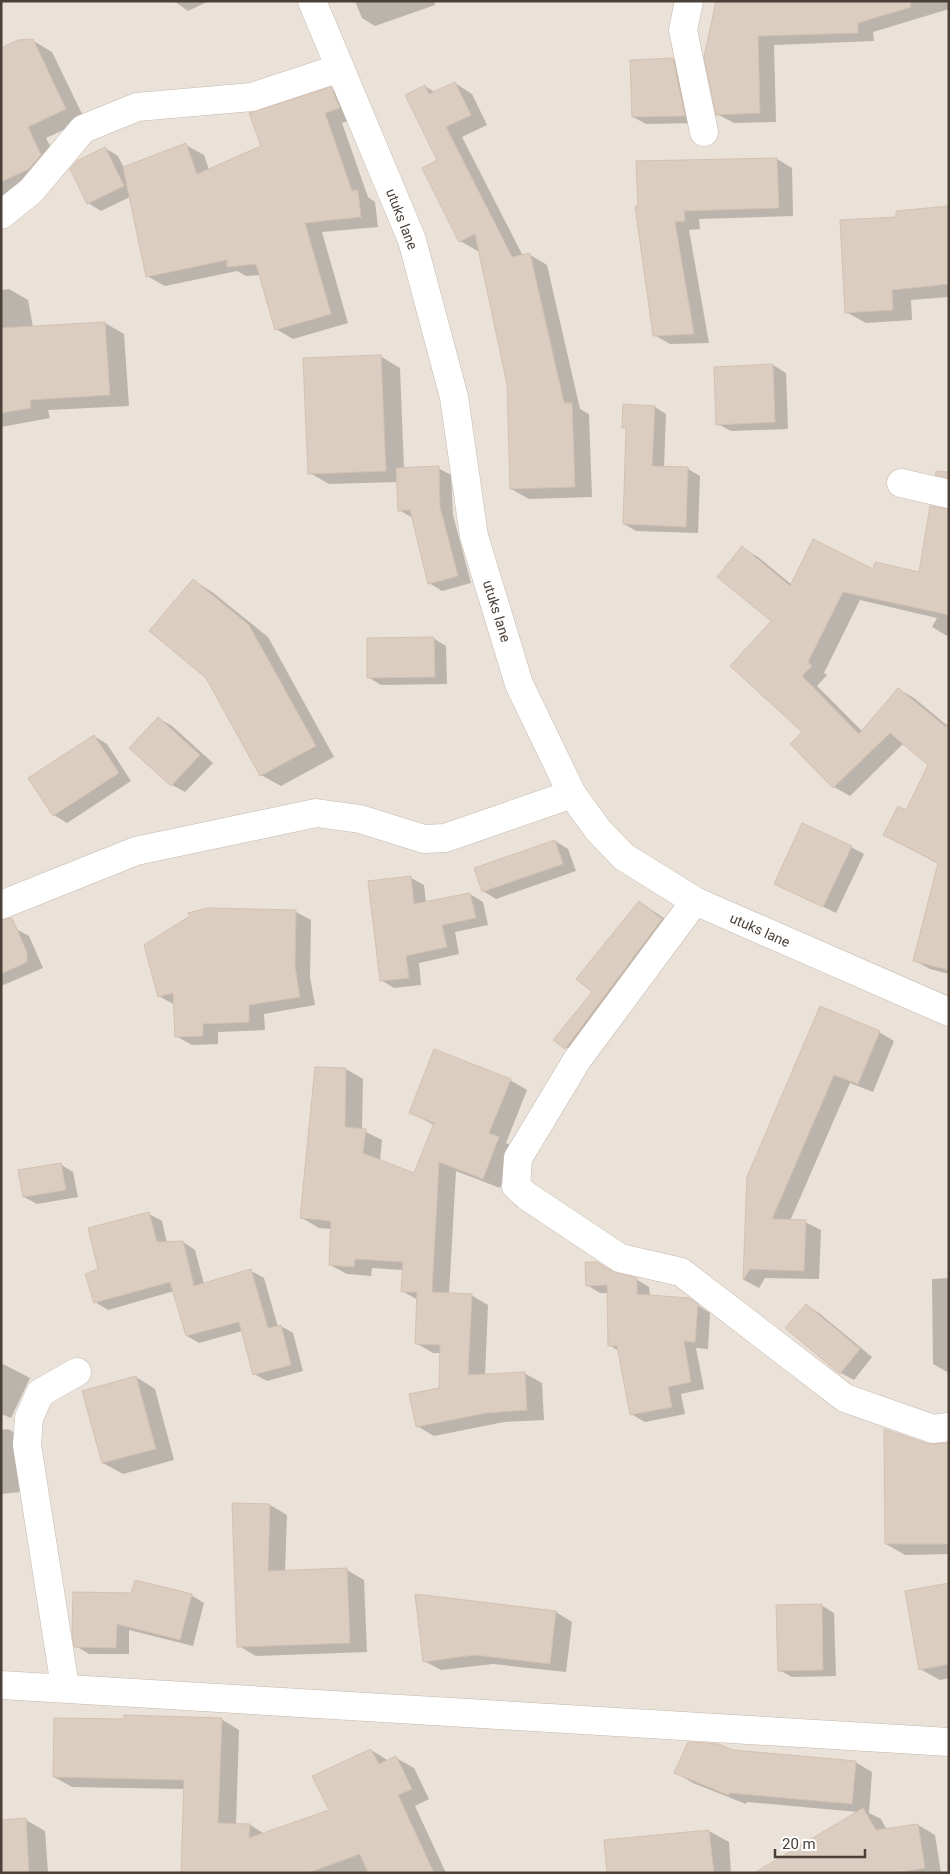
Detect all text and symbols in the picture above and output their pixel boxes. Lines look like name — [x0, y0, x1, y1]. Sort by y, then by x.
street label: utuks lane — [383, 186, 421, 252]
street label: utuks lane — [480, 578, 514, 644]
street label: utuks lane — [728, 910, 792, 950]
scale bar — [775, 1826, 865, 1858]
text: 20 m — [782, 1835, 816, 1853]

